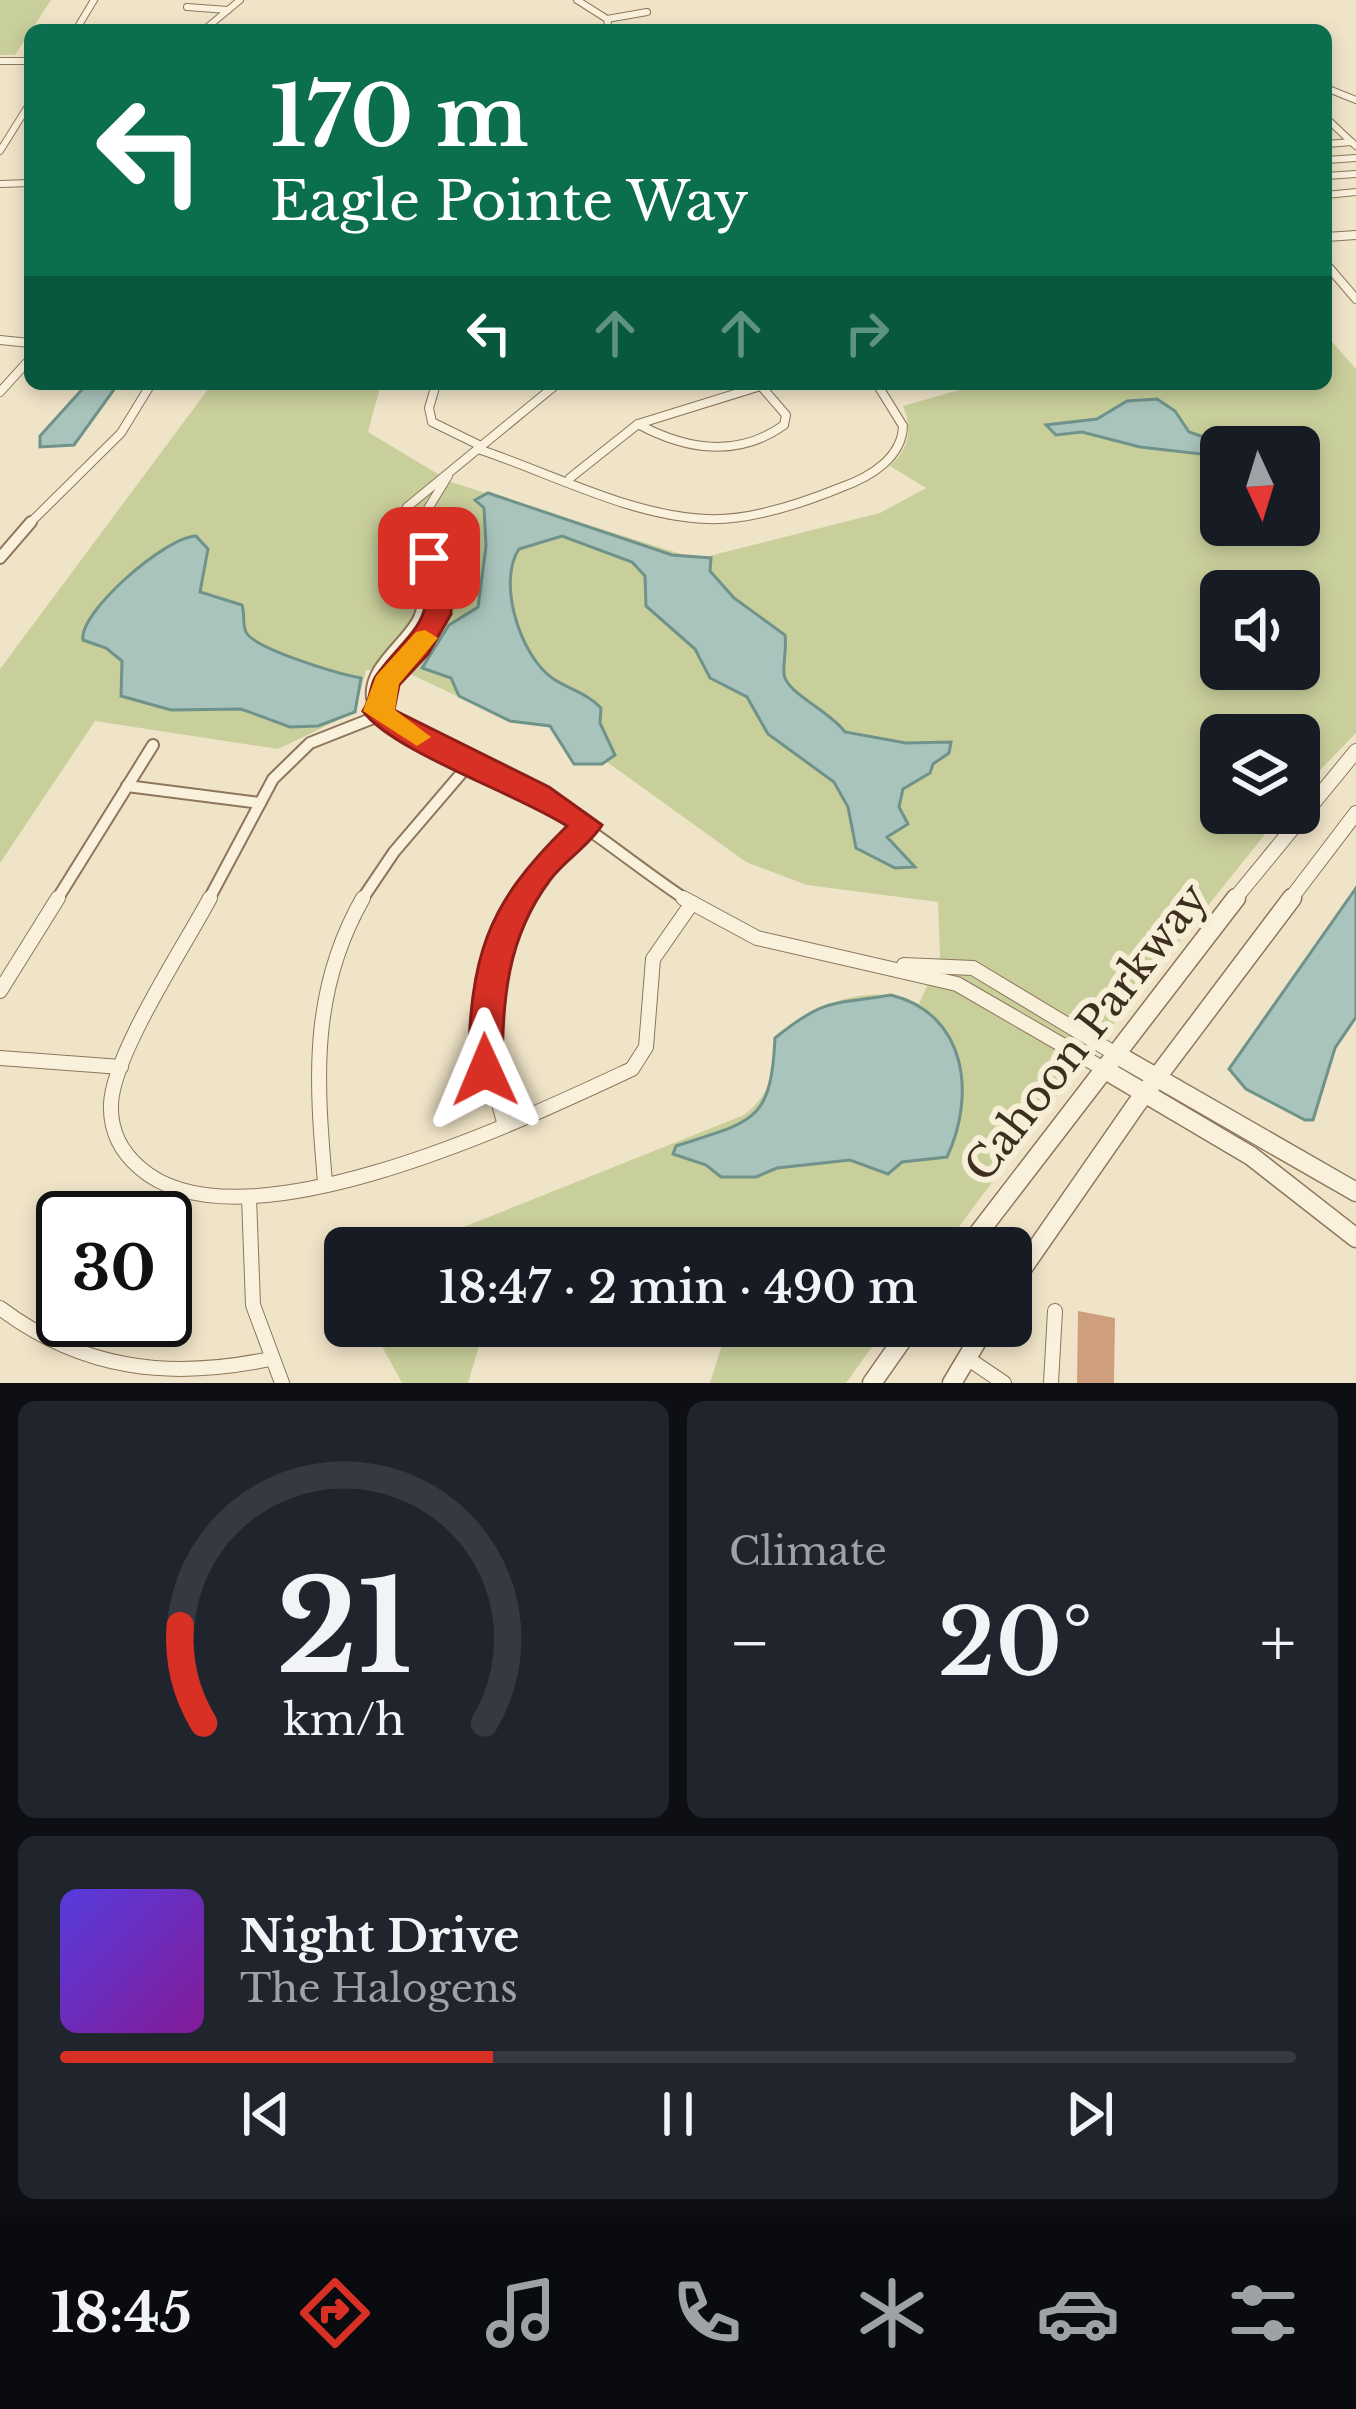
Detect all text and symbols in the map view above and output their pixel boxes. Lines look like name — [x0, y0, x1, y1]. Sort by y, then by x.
text: 170 m — [270, 65, 529, 169]
icon: left — [72, 72, 228, 228]
text: Eagle Pointe Way — [270, 168, 749, 235]
icon: left — [456, 300, 522, 366]
icon: ahead — [582, 300, 648, 366]
icon: ahead — [708, 300, 774, 366]
icon: right — [834, 300, 900, 366]
north arrow — [1200, 426, 1320, 546]
map controls — [1200, 426, 1320, 834]
pin — [378, 507, 480, 609]
icon: arrive — [396, 525, 462, 591]
button: sound — [1200, 570, 1320, 690]
button: layers — [1200, 714, 1320, 834]
street label: Cahoon Parkway — [953, 872, 1219, 1191]
position arrow — [422, 1007, 548, 1133]
speed limit sign: 30 — [36, 1191, 192, 1347]
text: 18:47 · 2 min · 490 m — [438, 1259, 918, 1315]
text: Climate — [729, 1527, 887, 1576]
text: 21 — [276, 1551, 411, 1706]
text: 20° — [938, 1588, 1093, 1699]
text: − — [729, 1602, 771, 1684]
text: + — [1260, 1602, 1296, 1684]
text: km/h — [283, 1692, 404, 1746]
text: Night Drive — [240, 1908, 520, 1964]
text: The Halogens — [240, 1964, 518, 2013]
icon: previous — [233, 2081, 299, 2147]
icon: pause — [645, 2081, 711, 2147]
icon: next — [1057, 2081, 1123, 2147]
icon: directions — [293, 2271, 377, 2355]
icon: music — [479, 2271, 563, 2355]
icon: phone — [665, 2271, 749, 2355]
icon: climate — [850, 2271, 934, 2355]
icon: car — [1036, 2271, 1120, 2355]
icon: filters — [1221, 2271, 1305, 2355]
text: 18:45 — [51, 2280, 192, 2347]

